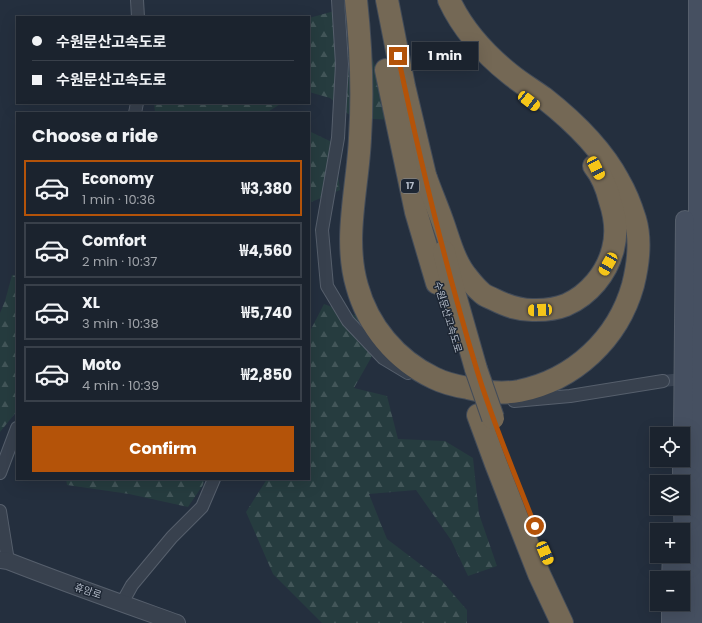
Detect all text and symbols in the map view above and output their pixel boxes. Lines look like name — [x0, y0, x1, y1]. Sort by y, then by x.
text: 수원문산고속도로 — [56, 31, 166, 52]
callout: 1 min — [412, 42, 478, 70]
text: 1 min — [428, 46, 462, 65]
route end — [389, 47, 407, 65]
text: 수원문산고속도로 — [56, 69, 166, 90]
car — [516, 89, 542, 113]
text: Choose a ride — [32, 123, 158, 148]
car — [585, 155, 607, 181]
text: Economy — [82, 168, 154, 189]
icon: car — [34, 170, 70, 206]
text: ₩3,380 — [241, 178, 292, 199]
road number: 17 — [401, 179, 419, 193]
text: 1 min · 10:36 — [82, 190, 155, 209]
text: Comfort — [82, 230, 146, 251]
icon: car — [34, 232, 70, 268]
text: ₩4,560 — [240, 240, 292, 261]
car — [597, 251, 619, 277]
text: 2 min · 10:37 — [82, 252, 157, 271]
street label: 수원문산고속도로 — [430, 280, 466, 354]
text: XL — [82, 292, 100, 313]
icon: car — [34, 294, 70, 330]
text: ₩5,740 — [241, 302, 292, 323]
car — [528, 303, 552, 317]
text: 3 min · 10:38 — [82, 314, 159, 333]
text: Moto — [82, 354, 121, 375]
icon: car — [34, 356, 70, 392]
text: ₩2,850 — [241, 364, 292, 385]
text: 4 min · 10:39 — [82, 376, 159, 395]
button: Confirm — [32, 426, 294, 472]
map controls — [650, 427, 690, 611]
button: locate — [650, 427, 690, 467]
button: layers — [650, 475, 690, 515]
route start — [526, 517, 544, 535]
button: + — [650, 523, 690, 563]
car — [535, 540, 555, 566]
button: − — [650, 571, 690, 611]
street label: 휴암로 — [73, 579, 103, 603]

